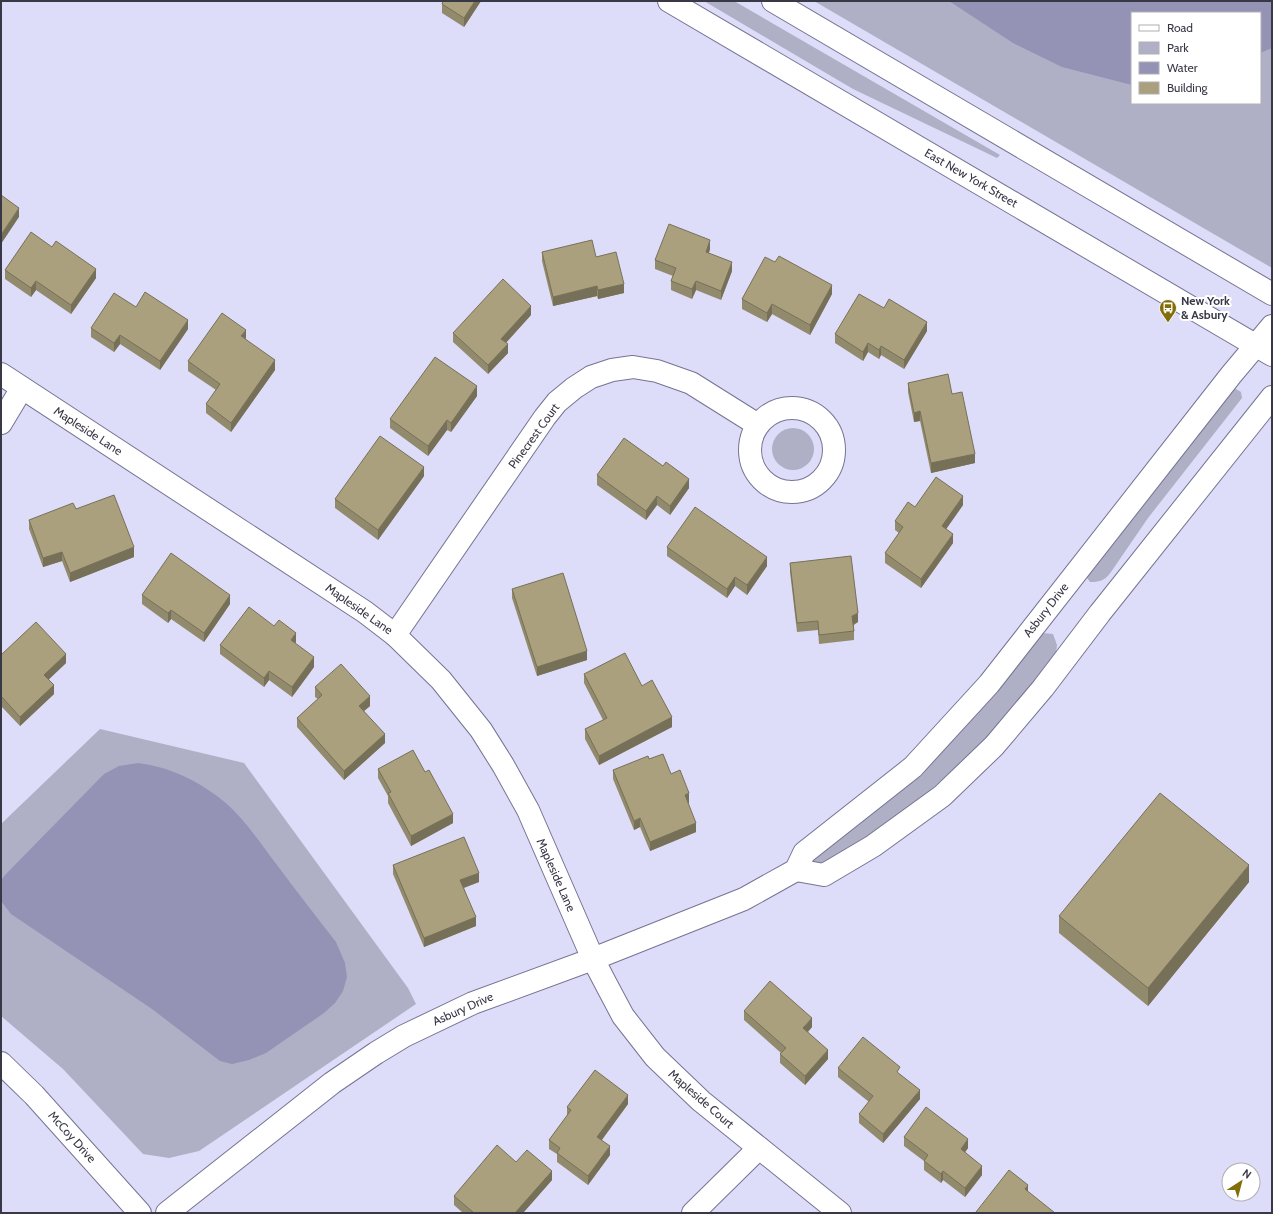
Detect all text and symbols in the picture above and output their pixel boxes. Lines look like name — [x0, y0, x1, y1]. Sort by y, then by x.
legend — [1131, 12, 1261, 104]
text: Road — [1167, 20, 1193, 35]
text: Park — [1167, 40, 1189, 55]
text: Water — [1167, 60, 1198, 75]
text: Building — [1167, 80, 1209, 95]
street label: East New York Street — [922, 145, 1020, 210]
place label: New York & Asbury — [1181, 293, 1230, 322]
bus stop icon: New York & Asbury — [1158, 298, 1178, 323]
street label: Pinecrest Court — [505, 400, 562, 471]
street label: Mapleside Lane — [51, 403, 125, 458]
street label: Mapleside Lane — [323, 580, 396, 637]
street label: Asbury Drive — [1020, 580, 1071, 640]
street label: Mapleside Lane — [534, 836, 579, 914]
street label: Asbury Drive — [430, 989, 495, 1029]
street label: Mapleside Court — [665, 1066, 737, 1131]
street label: McCoy Drive — [45, 1108, 99, 1166]
north arrow — [1221, 1162, 1261, 1202]
text: N — [1240, 1166, 1254, 1182]

